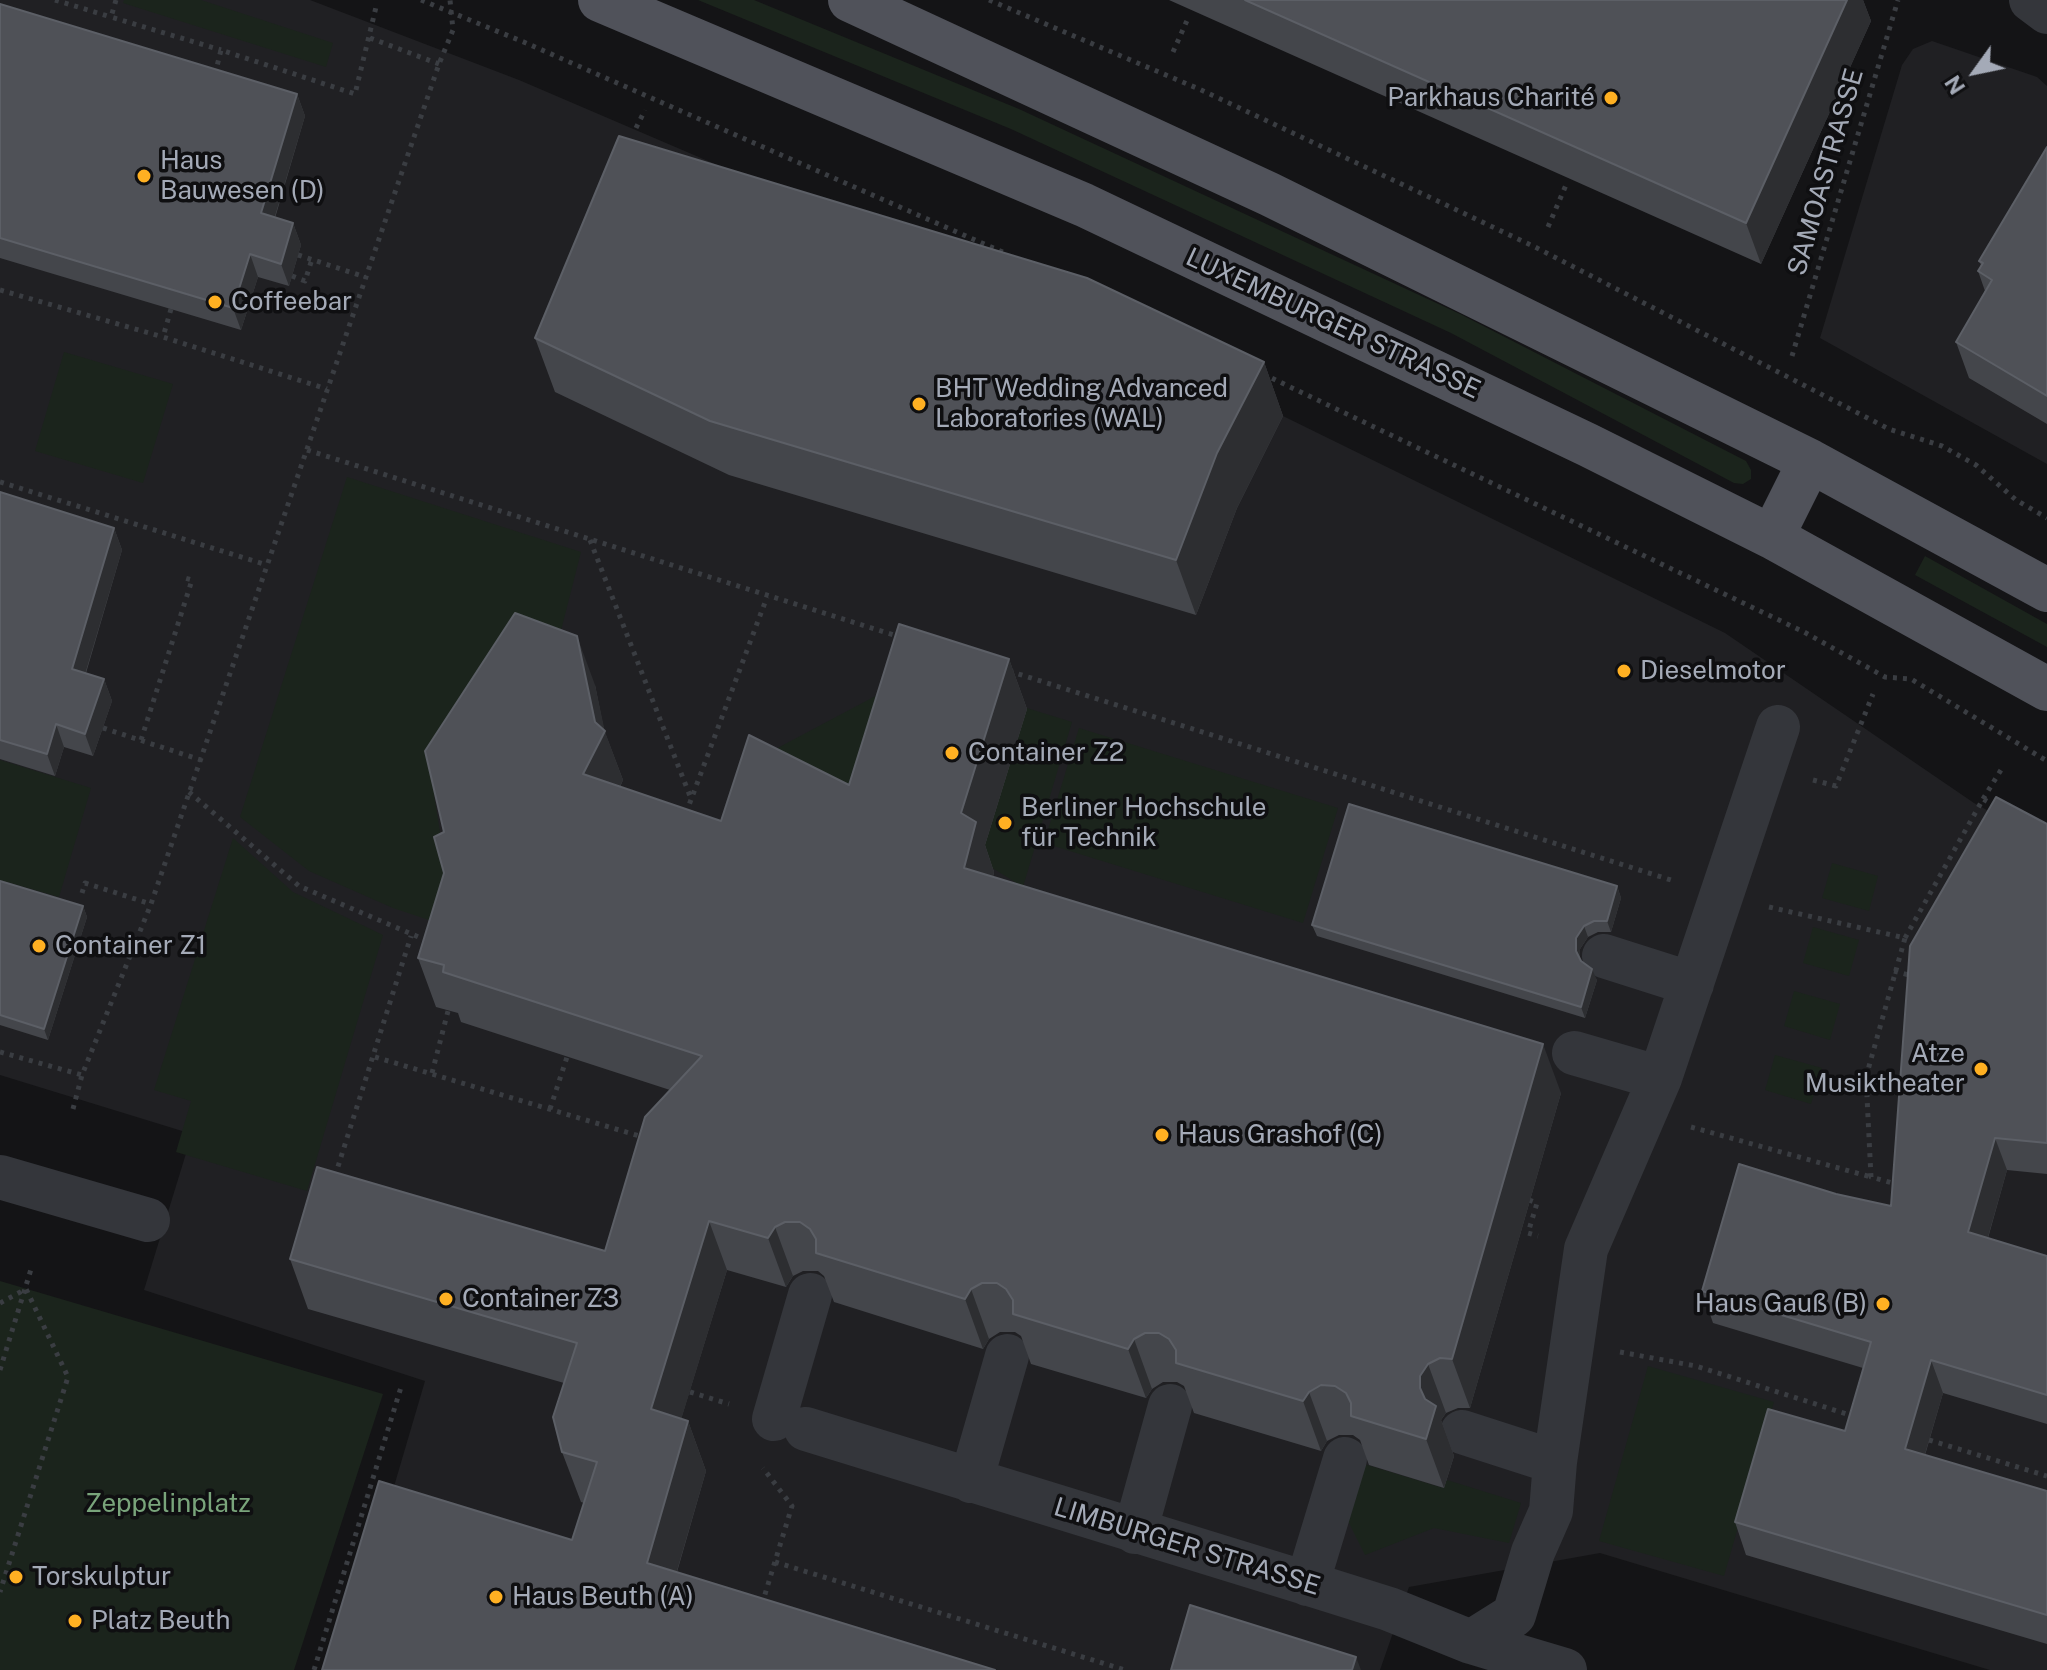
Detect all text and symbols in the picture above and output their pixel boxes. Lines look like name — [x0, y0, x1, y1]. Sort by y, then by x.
north arrow — [1935, 32, 2015, 112]
street label: SAMOASTRASSE — [1782, 65, 1870, 279]
text: N — [1939, 71, 1970, 99]
place label: Parkhaus Charité — [1387, 82, 1595, 114]
marker: Parkhaus Charité — [1602, 89, 1620, 107]
place label: Haus Bauwesen (D) — [160, 145, 325, 206]
marker: Haus Bauwesen (D) — [135, 167, 153, 185]
street label: LUXEMBURGER STRASSE — [1181, 242, 1485, 406]
place label: Coffeebar — [231, 286, 352, 318]
marker: Coffeebar — [206, 293, 224, 311]
place label: BHT Wedding Advanced Laboratories (WAL) — [935, 373, 1228, 434]
marker: BHT Wedding Advanced Laboratories (WAL) — [910, 395, 928, 413]
place label: Dieselmotor — [1640, 655, 1786, 687]
marker: Dieselmotor — [1615, 662, 1633, 680]
place label: Container Z2 — [968, 737, 1124, 769]
marker: Container Z2 — [943, 744, 961, 762]
place label: Berliner Hochschule für Technik — [1021, 792, 1267, 854]
marker: Berliner Hochschule für Technik — [996, 814, 1014, 832]
place label: Container Z1 — [55, 930, 206, 962]
marker: Container Z1 — [30, 937, 48, 955]
place label: Atze Musiktheater — [1805, 1038, 1965, 1100]
marker: Atze Musiktheater — [1972, 1060, 1990, 1078]
place label: Haus Grashof (C) — [1178, 1119, 1383, 1151]
marker: Haus Grashof (C) — [1153, 1126, 1171, 1144]
place label: Container Z3 — [462, 1283, 619, 1315]
place label: Haus Gauß (B) — [1695, 1288, 1867, 1320]
marker: Container Z3 — [437, 1290, 455, 1308]
marker: Haus Gauß (B) — [1874, 1295, 1892, 1313]
park label: Zeppelinplatz — [85, 1488, 251, 1520]
street label: LIMBURGER STRASSE — [1050, 1492, 1324, 1602]
place label: Torskulptur — [32, 1561, 171, 1593]
marker: Torskulptur — [7, 1568, 25, 1586]
place label: Haus Beuth (A) — [512, 1581, 694, 1613]
marker: Haus Beuth (A) — [487, 1588, 505, 1606]
place label: Platz Beuth — [91, 1605, 230, 1637]
marker: Platz Beuth — [66, 1612, 84, 1630]

